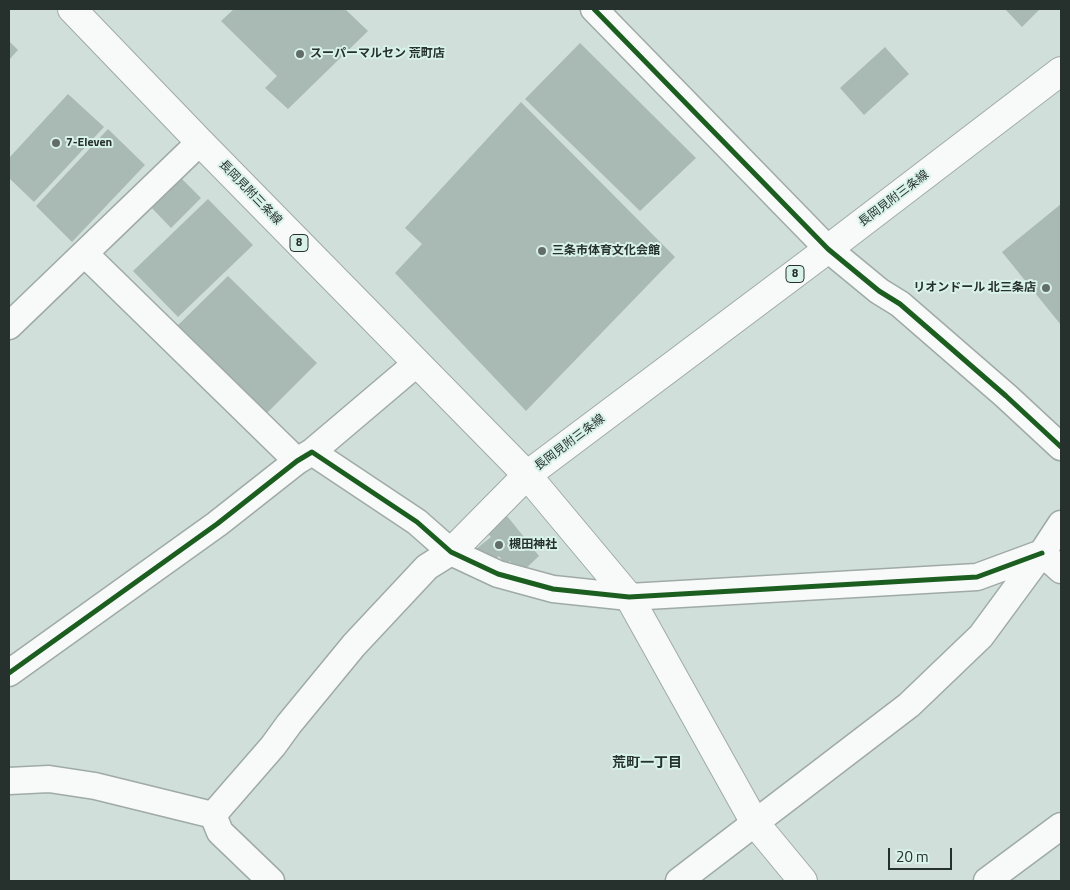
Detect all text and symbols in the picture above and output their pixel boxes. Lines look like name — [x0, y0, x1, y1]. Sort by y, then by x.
place label: スーパーマルセン 荒町店 — [310, 47, 445, 61]
marker: スーパーマルセン 荒町店 — [294, 48, 306, 60]
place label: 7-Eleven — [66, 136, 112, 150]
marker: 7-Eleven — [50, 137, 62, 149]
street label: 長岡見附三条線 — [216, 158, 284, 228]
street label: 長岡見附三条線 — [856, 168, 932, 230]
road number: 8 — [290, 234, 308, 252]
place label: 三条市体育文化会館 — [552, 244, 660, 258]
marker: 三条市体育文化会館 — [536, 245, 548, 257]
road number: 8 — [786, 266, 804, 282]
place label: リオンドール 北三条店 — [913, 281, 1036, 295]
marker: リオンドール 北三条店 — [1040, 282, 1052, 294]
street label: 長岡見附三条線 — [532, 412, 608, 474]
place label: 槻田神社 — [509, 538, 557, 552]
marker: 槻田神社 — [493, 539, 505, 551]
district label: 荒町一丁目 — [612, 756, 682, 772]
scale bar — [890, 838, 954, 870]
text: 20 m — [896, 845, 929, 868]

